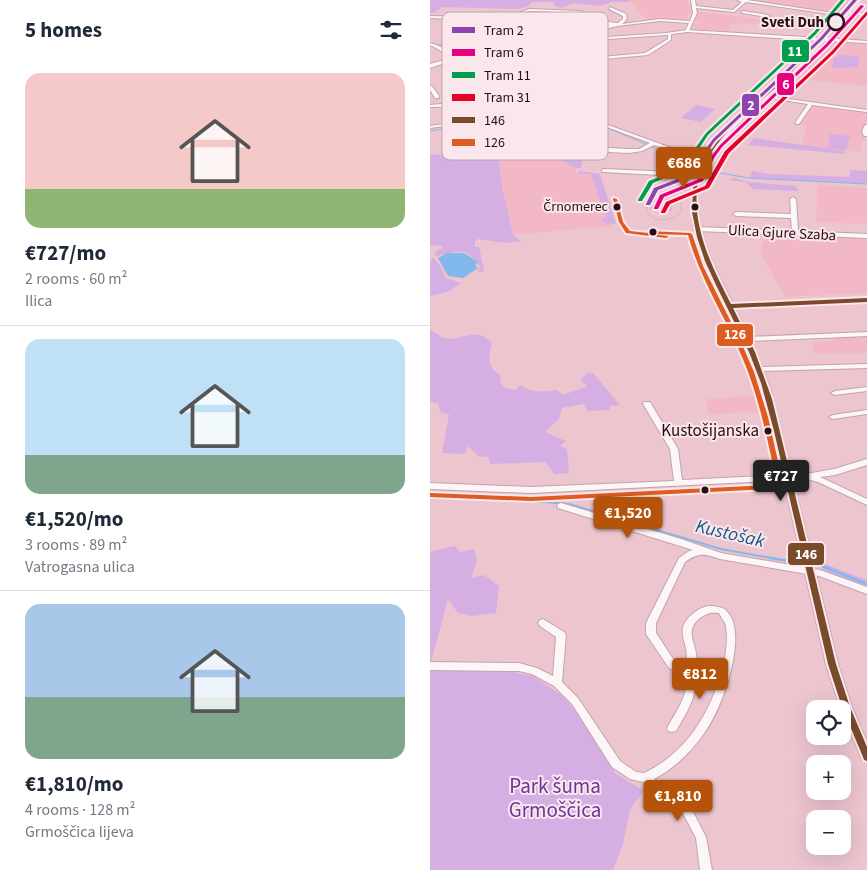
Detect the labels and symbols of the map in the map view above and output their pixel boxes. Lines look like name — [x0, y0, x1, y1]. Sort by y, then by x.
legend — [442, 12, 608, 160]
place label: Sveti Duh — [761, 12, 824, 33]
marker: Sveti Duh — [827, 13, 845, 31]
text: Tram 2 — [484, 21, 524, 41]
line badge: 11 — [781, 39, 810, 63]
text: 11 — [788, 42, 802, 62]
text: Tram 6 — [484, 43, 524, 63]
text: Tram 11 — [484, 66, 531, 86]
line badge: 6 — [776, 72, 795, 96]
text: 6 — [782, 75, 790, 95]
text: Tram 31 — [484, 88, 531, 108]
line badge: 2 — [741, 93, 760, 117]
text: 2 — [747, 96, 755, 116]
text: 146 — [484, 111, 505, 131]
text: 126 — [484, 133, 505, 153]
pin: €686 — [654, 146, 714, 189]
place label: Črnomerec — [543, 197, 609, 217]
marker: Črnomerec — [612, 202, 622, 212]
unlabelled marker — [690, 202, 700, 212]
street label: Ulica Gjure Szaba — [727, 220, 837, 246]
unlabelled marker — [648, 227, 658, 237]
line badge: 126 — [716, 323, 754, 347]
text: 126 — [724, 325, 746, 345]
place label: Kustošijanska — [661, 419, 759, 443]
marker: Kustošijanska — [763, 426, 773, 436]
pin: €727 — [751, 460, 811, 502]
unlabelled marker — [700, 485, 710, 495]
pin: €1,520 — [587, 496, 669, 539]
water label: Kustošak — [693, 513, 768, 555]
line badge: 146 — [787, 542, 825, 566]
text: 146 — [795, 545, 817, 565]
pin: €812 — [670, 658, 730, 700]
park label: Park šuma Grmoščica — [509, 771, 601, 825]
pin: €1,810 — [637, 780, 719, 822]

